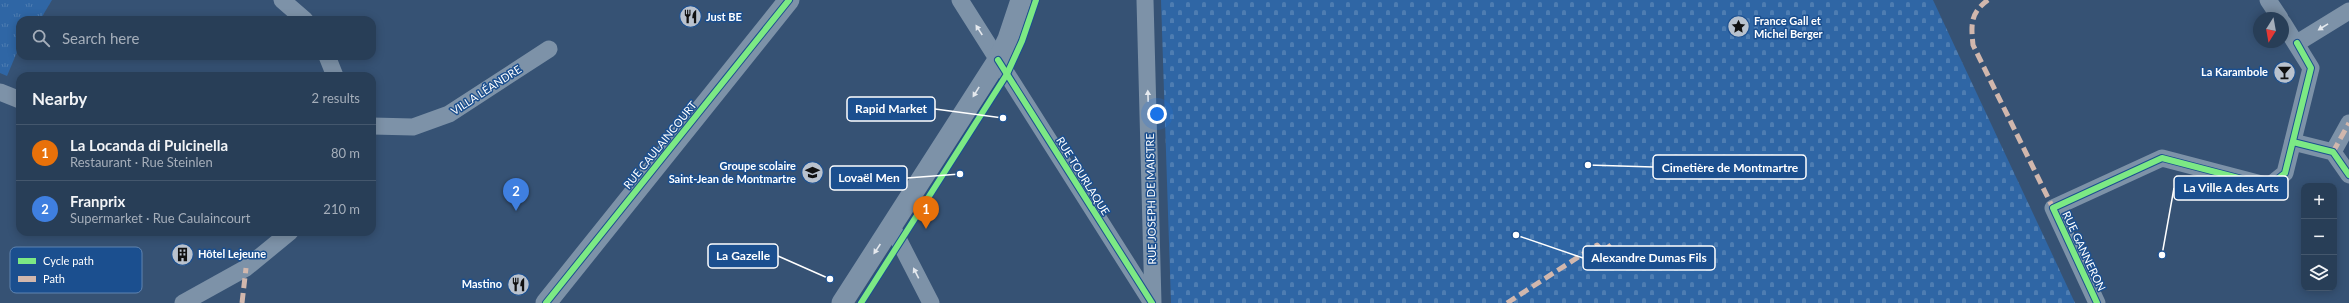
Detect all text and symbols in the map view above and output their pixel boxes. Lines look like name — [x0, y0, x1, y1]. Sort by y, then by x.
restaurant icon: Just BE — [677, 4, 703, 30]
place label: Just BE — [706, 10, 742, 23]
north arrow — [2253, 12, 2289, 48]
place icon: France Gall et Michel Berger — [1726, 14, 1752, 40]
place label: France Gall et Michel Berger — [1754, 14, 1824, 40]
search box — [16, 16, 376, 60]
one-way arrow — [2317, 24, 2329, 31]
one-way arrow — [975, 25, 983, 35]
icon: search — [30, 27, 52, 49]
text: Search here — [62, 29, 139, 47]
bar icon: La Karambole — [2271, 59, 2297, 85]
street label: VILLA LÉANDRE — [448, 62, 523, 117]
place label: La Karambole — [2201, 65, 2268, 78]
one-way arrow — [973, 86, 980, 98]
text: Nearby — [32, 88, 87, 109]
one-way arrow — [1145, 89, 1151, 102]
text: 2 results — [312, 90, 360, 106]
callout: Rapid Market — [847, 97, 935, 121]
street label: RUE CAULAINCOURT — [620, 98, 699, 191]
text: Rapid Market — [855, 101, 928, 116]
your location — [1147, 104, 1167, 124]
street label: RUE JOSEPH DE MAISTRE — [1143, 133, 1158, 265]
street label: RUE TOURLAQUE — [1054, 134, 1113, 217]
text: La Locanda di Pulcinella — [70, 136, 228, 154]
text: 1 — [41, 145, 49, 161]
text: 80 m — [331, 145, 360, 161]
text: Restaurant · Rue Steinlen — [70, 154, 213, 170]
callout: Cimetière de Montmartre — [1653, 155, 1806, 179]
place label: Groupe scolaire Saint-Jean de Montmartre — [669, 159, 796, 185]
school or university icon: Groupe scolaire Saint-Jean de Montmartre — [799, 159, 825, 185]
text: Cimetière de Montmartre — [1662, 160, 1799, 175]
callout: Lovaël Men — [830, 166, 907, 190]
text: Lovaël Men — [838, 170, 900, 185]
callout: La Ville A des Arts — [2174, 176, 2288, 200]
pin: 2 — [503, 178, 529, 211]
text: La Ville A des Arts — [2183, 180, 2279, 195]
map controls — [2301, 183, 2337, 291]
button: + — [2301, 183, 2337, 219]
text: Franprix — [70, 192, 125, 210]
pin: 1 — [913, 196, 939, 229]
text: 2 — [41, 201, 49, 217]
text: 210 m — [323, 201, 360, 217]
street label: RUE GANNERON — [2060, 209, 2109, 293]
text: Supermarket · Rue Caulaincourt — [70, 210, 250, 226]
button: − — [2301, 219, 2337, 255]
building icon: Hôtel Lejeune — [169, 241, 195, 267]
callout: La Gazelle — [708, 244, 778, 268]
one-way arrow — [873, 244, 881, 254]
callout: Alexandre Dumas Fils — [1583, 246, 1715, 270]
legend — [10, 247, 142, 293]
place label: Hôtel Lejeune — [198, 247, 266, 260]
text: La Gazelle — [716, 248, 771, 263]
text: Alexandre Dumas Fils — [1590, 250, 1707, 265]
text: Cycle path — [43, 254, 94, 267]
button: layers — [2301, 255, 2337, 291]
one-way arrow — [912, 267, 919, 278]
restaurant icon: Mastino — [505, 271, 531, 297]
text: Path — [43, 272, 65, 285]
place label: Mastino — [462, 277, 502, 290]

